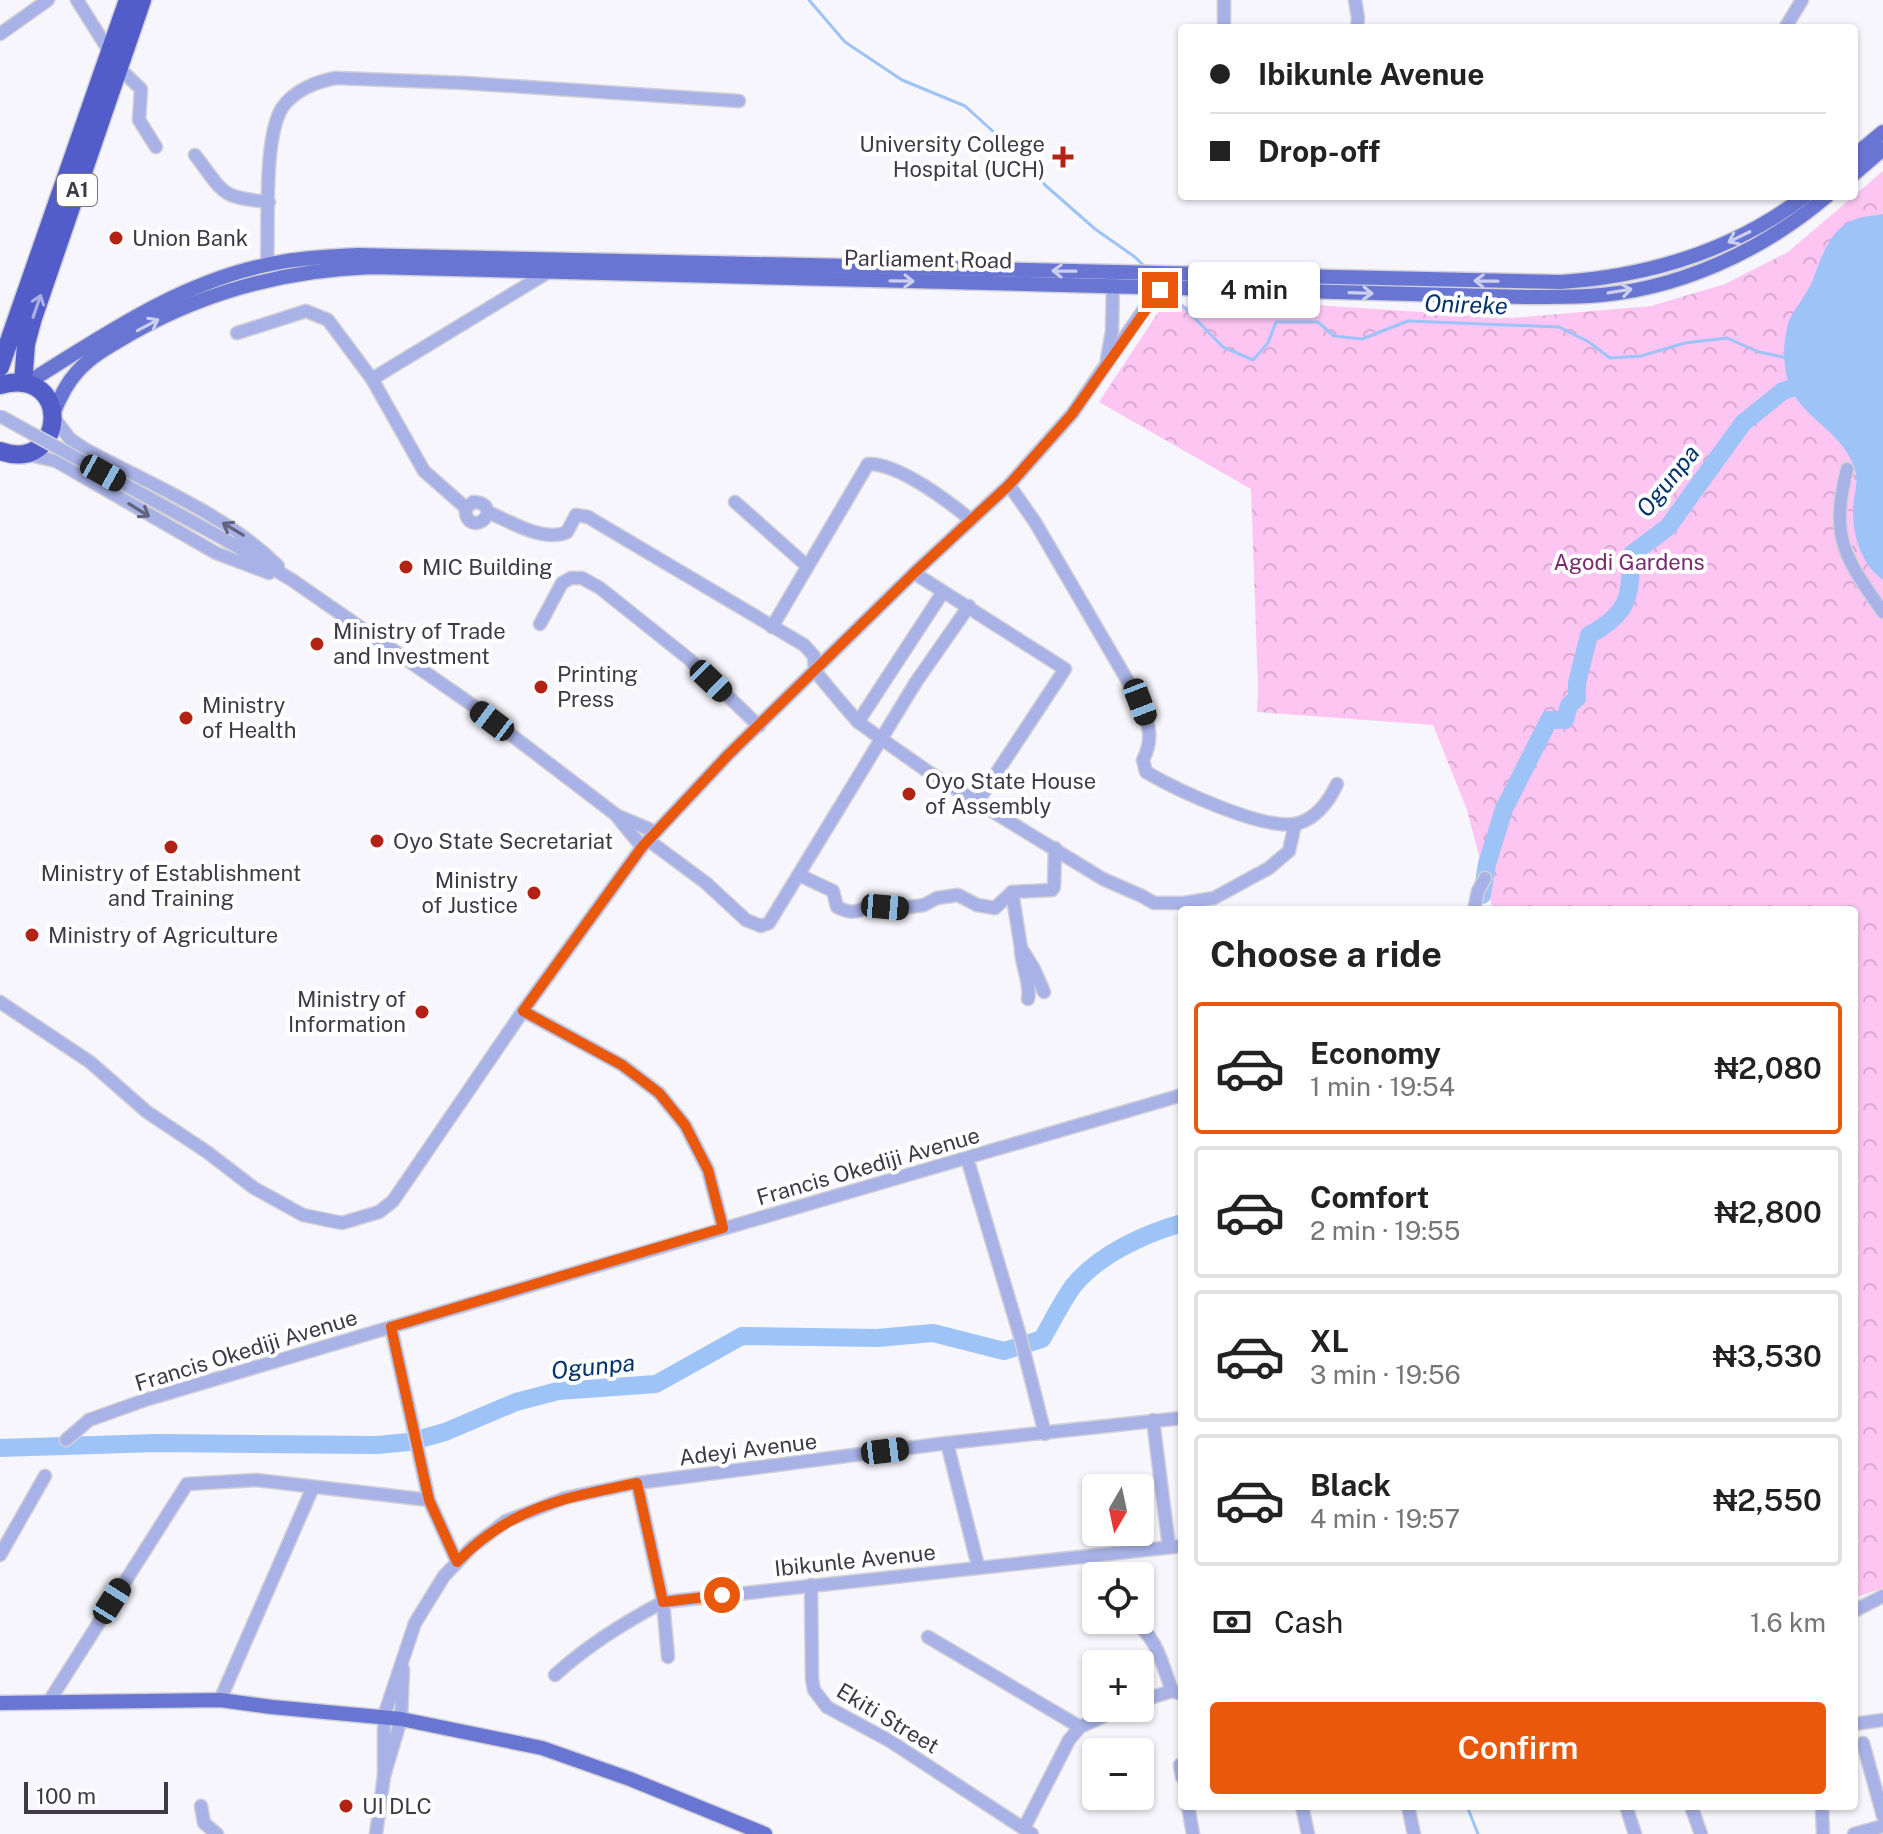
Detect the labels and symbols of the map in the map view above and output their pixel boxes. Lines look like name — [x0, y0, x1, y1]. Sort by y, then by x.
place label: University College Hospital (UCH) — [859, 131, 1045, 182]
marker: University College Hospital (UCH) — [1052, 146, 1074, 168]
road number: A1 — [57, 174, 97, 206]
place label: Union Bank — [132, 225, 248, 251]
marker: Union Bank — [107, 229, 125, 247]
one-way arrow — [1727, 229, 1751, 245]
street label: Parliament Road — [844, 245, 1012, 273]
callout: 4 min — [1188, 262, 1320, 318]
one-way arrow — [1051, 263, 1078, 278]
route end — [1142, 272, 1178, 308]
one-way arrow — [888, 273, 915, 288]
one-way arrow — [1473, 273, 1500, 288]
one-way arrow — [1607, 283, 1632, 298]
one-way arrow — [1347, 285, 1374, 300]
water label: Onireke — [1424, 289, 1508, 319]
one-way arrow — [31, 294, 46, 319]
one-way arrow — [135, 317, 159, 332]
water label: Ogunpa — [1630, 439, 1705, 522]
car — [76, 451, 130, 495]
one-way arrow — [127, 502, 150, 518]
one-way arrow — [222, 521, 245, 537]
park label: Agodi Gardens — [1553, 549, 1705, 575]
place label: MIC Building — [422, 554, 553, 580]
marker: MIC Building — [397, 558, 415, 576]
place label: Ministry of Trade and Investment — [333, 618, 506, 669]
marker: Ministry of Trade and Investment — [308, 635, 326, 653]
car — [685, 656, 737, 706]
place label: Printing Press — [557, 661, 638, 712]
car — [1120, 675, 1160, 729]
marker: Printing Press — [532, 678, 550, 696]
place label: Ministry of Health — [202, 692, 296, 743]
car — [466, 697, 518, 745]
marker: Ministry of Health — [177, 709, 195, 727]
place label: Oyo State House of Assembly — [925, 768, 1096, 819]
marker: Oyo State House of Assembly — [900, 785, 918, 803]
place label: Oyo State Secretariat — [393, 828, 613, 854]
marker: Oyo State Secretariat — [368, 832, 386, 850]
marker: Ministry of Establishment and Training — [162, 838, 180, 856]
place label: Ministry of Establishment and Training — [41, 860, 301, 911]
place label: Ministry of Justice — [421, 867, 518, 918]
marker: Ministry of Justice — [525, 884, 543, 902]
car — [860, 893, 910, 921]
place label: Ministry of Agriculture — [48, 922, 278, 948]
marker: Ministry of Agriculture — [23, 926, 41, 944]
place label: Ministry of Information — [288, 986, 406, 1037]
marker: Ministry of Information — [413, 1003, 431, 1021]
street label: Francis Okediji Avenue — [753, 1122, 983, 1210]
street label: Francis Okediji Avenue — [132, 1304, 360, 1396]
water label: Ogunpa — [550, 1348, 636, 1384]
street label: Adeyi Avenue — [677, 1428, 819, 1470]
car — [860, 1436, 910, 1466]
north arrow — [1082, 1474, 1154, 1546]
street label: Ibikunle Avenue — [773, 1539, 937, 1581]
car — [89, 1574, 135, 1628]
route start — [704, 1577, 740, 1613]
street label: Ekiti Street — [832, 1677, 944, 1759]
scale bar — [24, 1778, 168, 1814]
place label: UI DLC — [362, 1793, 432, 1819]
marker: UI DLC — [337, 1797, 355, 1815]

